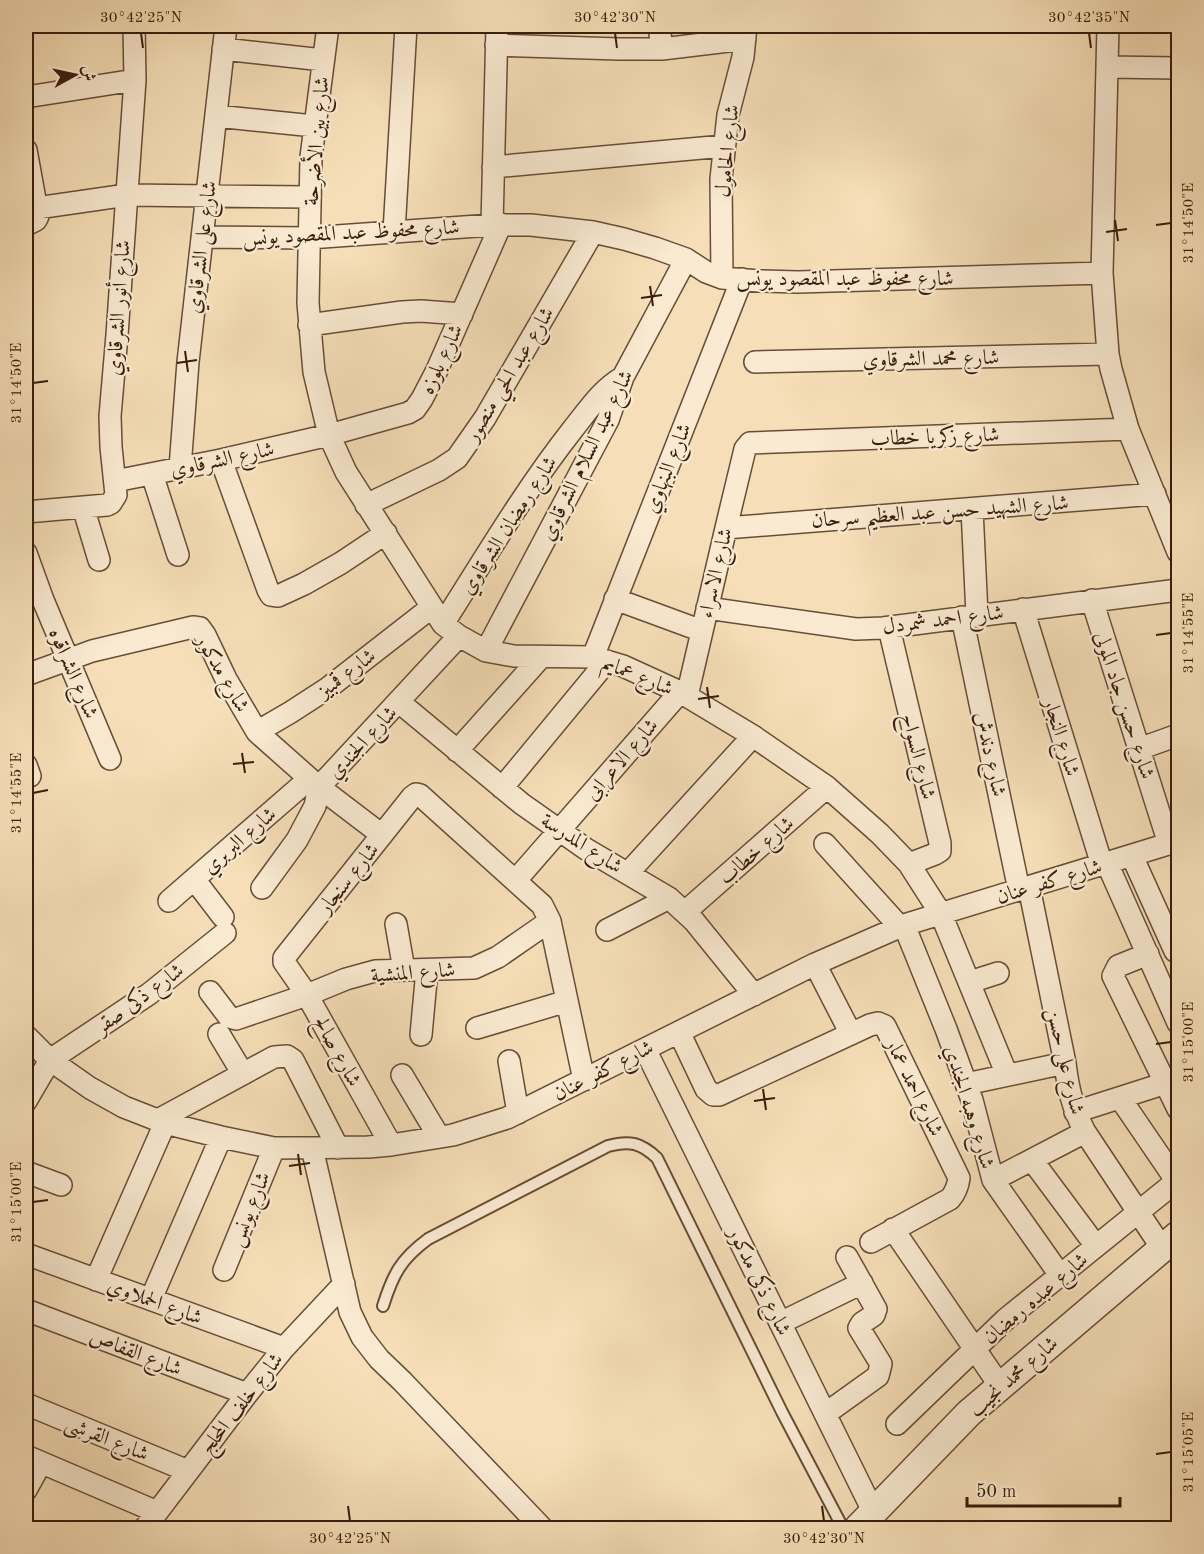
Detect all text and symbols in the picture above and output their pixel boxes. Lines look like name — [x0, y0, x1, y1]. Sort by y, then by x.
text: 30°42'25"N — [100, 11, 182, 26]
text: 30°42'30"N — [574, 11, 656, 26]
text: 30°42'35"N — [1048, 11, 1130, 26]
north arrow — [45, 45, 105, 105]
text: ش — [79, 64, 97, 82]
street label: شارع بين الأضرحة — [295, 75, 340, 207]
street label: شارع الحامول — [713, 104, 750, 199]
street label: شارع على الشرقاوي — [184, 180, 227, 316]
text: 31°14'50"E — [1182, 183, 1197, 263]
street label: شارع محفوظ عبد المقصود يونس — [242, 217, 460, 256]
street label: شارع أنور الشرقاوي — [98, 239, 141, 377]
street label: شارع محفوظ عبد المقصود يونس — [736, 269, 954, 296]
street label: شارع عبد الحي منصور — [461, 304, 566, 452]
street label: شارع بلوزه — [417, 321, 473, 400]
text: 31°14'50"E — [10, 343, 25, 423]
street label: شارع محمد الشرقاوي — [862, 348, 1000, 377]
street label: شارع عبد السلام الشرقاوي — [537, 367, 643, 547]
street label: شارع البنهاوي — [641, 421, 701, 519]
street label: شارع زكريا خطاب — [870, 423, 1000, 456]
street label: شارع الشرقاوي — [168, 439, 277, 488]
street label: شارع رمضان الشرقاوي — [457, 453, 567, 602]
street label: شارع الشهيد حسن عبد العظيم سرحان — [811, 493, 1070, 541]
street label: شارع الاسراء — [696, 526, 743, 622]
text: 31°14'55"E — [1182, 593, 1197, 673]
street label: شارع احمد شمردل — [881, 603, 1006, 644]
street label: شارع الشراقوه — [39, 625, 101, 724]
street label: شارع حسن جاد المولى — [1084, 629, 1157, 784]
street label: شارع مدكور — [185, 630, 252, 719]
street label: شارع قمبيز — [312, 645, 384, 709]
street label: شارع عمايم — [597, 653, 676, 706]
street label: شارع النجار — [1032, 694, 1082, 781]
street label: شارع الجندي — [324, 703, 406, 788]
street label: شارع دندش — [964, 710, 1009, 800]
street label: شارع السواح — [890, 711, 938, 803]
street label: شارع الاعرابى — [581, 715, 667, 809]
text: 31°14'55"E — [10, 753, 25, 833]
street label: شارع البربري — [199, 804, 285, 883]
street label: شارع المدرسة — [533, 810, 626, 883]
street label: شارع خطاب — [715, 813, 802, 894]
street label: شارع سنجار — [313, 840, 388, 923]
street label: شارع كفر عنان — [994, 856, 1106, 914]
street label: شارع ذكى صقر — [88, 957, 192, 1044]
street label: شارع المنشية — [370, 960, 456, 993]
text: 31°15'00"E — [1182, 1002, 1197, 1082]
street label: شارع على حسن — [1036, 1006, 1087, 1118]
street label: شارع صالح — [304, 1013, 364, 1093]
street label: شارع احمد عمار — [875, 1034, 946, 1143]
street label: شارع كفر عنان — [550, 1037, 660, 1111]
street label: شارع وهبه الجندي — [934, 1043, 997, 1173]
text: 31°15'00"E — [10, 1162, 25, 1242]
street label: شارع يونس — [226, 1169, 280, 1252]
street label: شارع ذكى مدكور — [717, 1221, 797, 1342]
street label: شارع عبده رمضان — [980, 1249, 1096, 1353]
street label: شارع الحملاوي — [102, 1276, 205, 1335]
street label: شارع القفاص — [84, 1326, 184, 1386]
street label: شارع محمد نجيب — [965, 1332, 1067, 1426]
street label: شارع خلف المحلج — [196, 1350, 293, 1463]
text: 31°15'05"E — [1182, 1412, 1197, 1492]
street label: شارع القرشى — [59, 1413, 151, 1471]
scale bar — [967, 1470, 1120, 1508]
text: 50 m — [976, 1483, 1016, 1501]
text: 30°42'25"N — [309, 1532, 391, 1547]
text: 30°42'30"N — [783, 1532, 865, 1547]

